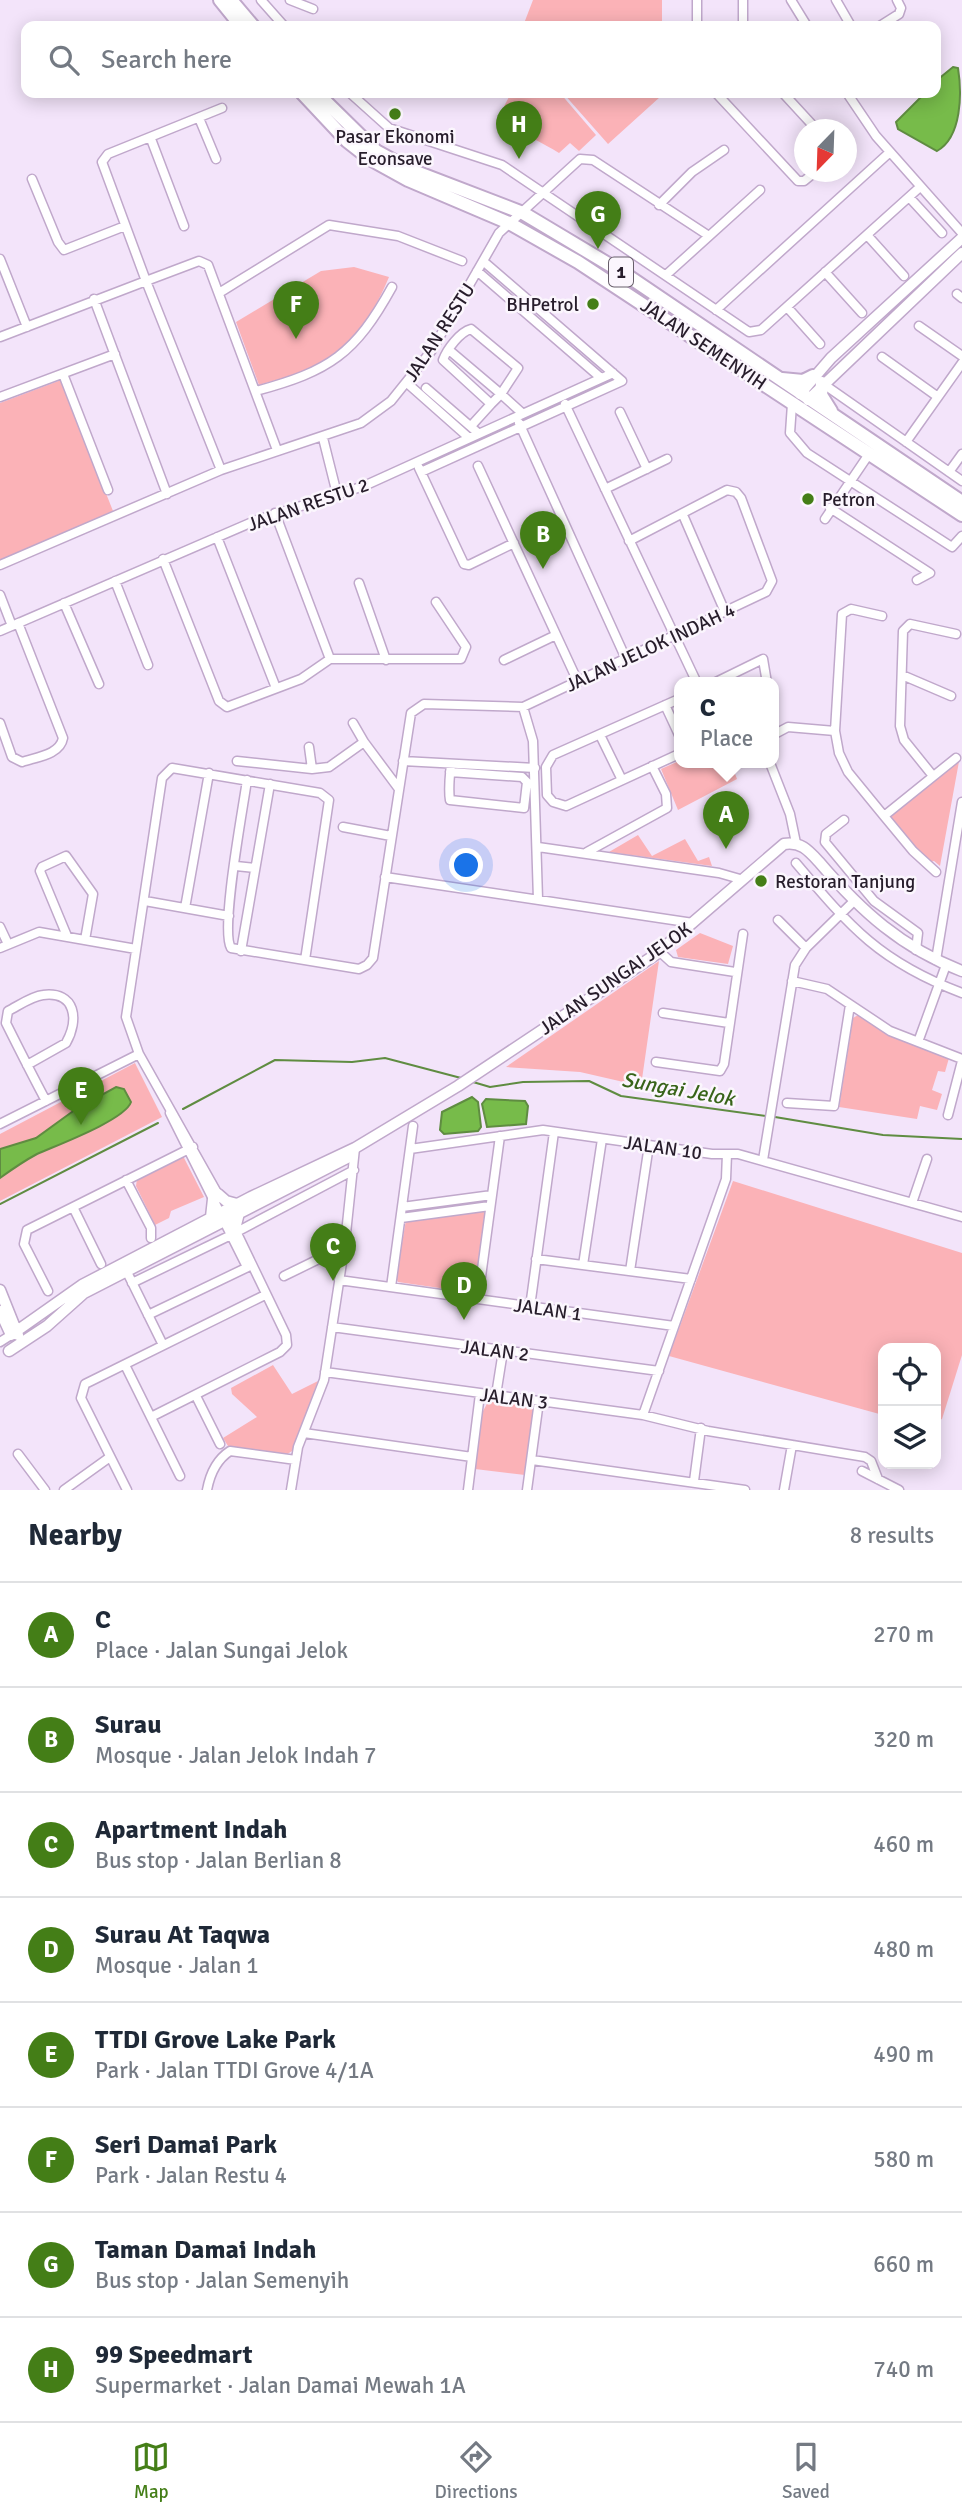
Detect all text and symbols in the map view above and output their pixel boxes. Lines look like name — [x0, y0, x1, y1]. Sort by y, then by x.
search box — [21, 21, 941, 98]
icon: search — [45, 41, 83, 79]
text: Search here — [101, 44, 232, 76]
pin: H — [496, 101, 542, 159]
marker: Pasar Ekonomi Econsave — [387, 106, 403, 122]
north arrow — [794, 119, 857, 182]
place label: Pasar Ekonomi Econsave — [335, 125, 455, 171]
pin: G — [575, 191, 621, 249]
road number: 1 — [609, 258, 633, 286]
street label: JALAN RESTU — [399, 279, 481, 386]
pin: F — [273, 281, 319, 339]
place label: BHPetrol — [506, 293, 579, 317]
street label: JALAN SEMENYIH — [636, 294, 771, 396]
marker: BHPetrol — [585, 296, 601, 312]
street label: JALAN RESTU 2 — [244, 473, 372, 537]
place label: Petron — [822, 488, 875, 512]
marker: Petron — [800, 491, 816, 507]
pin: B — [520, 511, 566, 569]
street label: JALAN JELOK INDAH 4 — [562, 598, 739, 698]
popup — [674, 677, 779, 768]
text: C — [700, 692, 716, 724]
text: Place — [700, 724, 753, 753]
pin: A — [703, 791, 749, 849]
your location — [449, 848, 483, 882]
place label: Restoran Tanjung — [775, 870, 915, 894]
marker: Restoran Tanjung — [753, 873, 769, 889]
street label: JALAN SUNGAI JELOK — [535, 917, 697, 1040]
water label: Sungai Jelok — [620, 1066, 739, 1112]
pin: E — [58, 1067, 104, 1125]
street label: JALAN 10 — [622, 1131, 704, 1165]
pin: C — [310, 1223, 356, 1281]
pin: D — [441, 1262, 487, 1320]
street label: JALAN 1 — [512, 1293, 583, 1327]
street label: JALAN 2 — [459, 1335, 530, 1367]
map controls — [878, 1343, 941, 1469]
button: locate — [878, 1343, 941, 1406]
street label: JALAN 3 — [478, 1383, 549, 1415]
button: layers — [878, 1406, 941, 1469]
text: Nearby — [28, 1517, 122, 1554]
text: 8 results — [850, 1521, 934, 1550]
text: C — [95, 1604, 111, 1636]
text: A — [44, 1620, 58, 1649]
text: 270 m — [873, 1620, 934, 1649]
text: Place · Jalan Sungai Jelok — [95, 1636, 348, 1665]
text: Surau — [95, 1709, 161, 1741]
text: B — [44, 1725, 58, 1754]
text: 320 m — [873, 1725, 934, 1754]
text: Mosque · Jalan Jelok Indah 7 — [95, 1741, 376, 1770]
text: Apartment Indah — [95, 1814, 287, 1846]
text: C — [44, 1830, 58, 1859]
text: 460 m — [873, 1830, 934, 1859]
text: Bus stop · Jalan Berlian 8 — [95, 1846, 342, 1875]
text: Surau At Taqwa — [95, 1919, 270, 1951]
text: D — [43, 1935, 59, 1964]
text: 480 m — [873, 1935, 934, 1964]
text: Mosque · Jalan 1 — [95, 1951, 259, 1980]
text: TTDI Grove Lake Park — [95, 2024, 336, 2056]
text: E — [44, 2040, 58, 2069]
text: 490 m — [873, 2040, 934, 2069]
text: Park · Jalan TTDI Grove 4/1A — [95, 2056, 374, 2085]
text: Seri Damai Park — [95, 2129, 277, 2161]
text: F — [45, 2145, 57, 2174]
text: 580 m — [873, 2145, 934, 2174]
text: Park · Jalan Restu 4 — [95, 2161, 287, 2190]
text: Taman Damai Indah — [95, 2234, 316, 2266]
text: G — [43, 2250, 59, 2279]
text: 660 m — [873, 2250, 934, 2279]
text: Bus stop · Jalan Semenyih — [95, 2266, 349, 2295]
text: 99 Speedmart — [95, 2339, 252, 2371]
text: H — [43, 2355, 59, 2384]
text: 740 m — [873, 2355, 934, 2384]
text: Supermarket · Jalan Damai Mewah 1A — [95, 2371, 466, 2400]
tab: Map — [132, 2438, 170, 2504]
tab: Directions — [435, 2438, 518, 2504]
tab: Saved — [782, 2438, 830, 2504]

